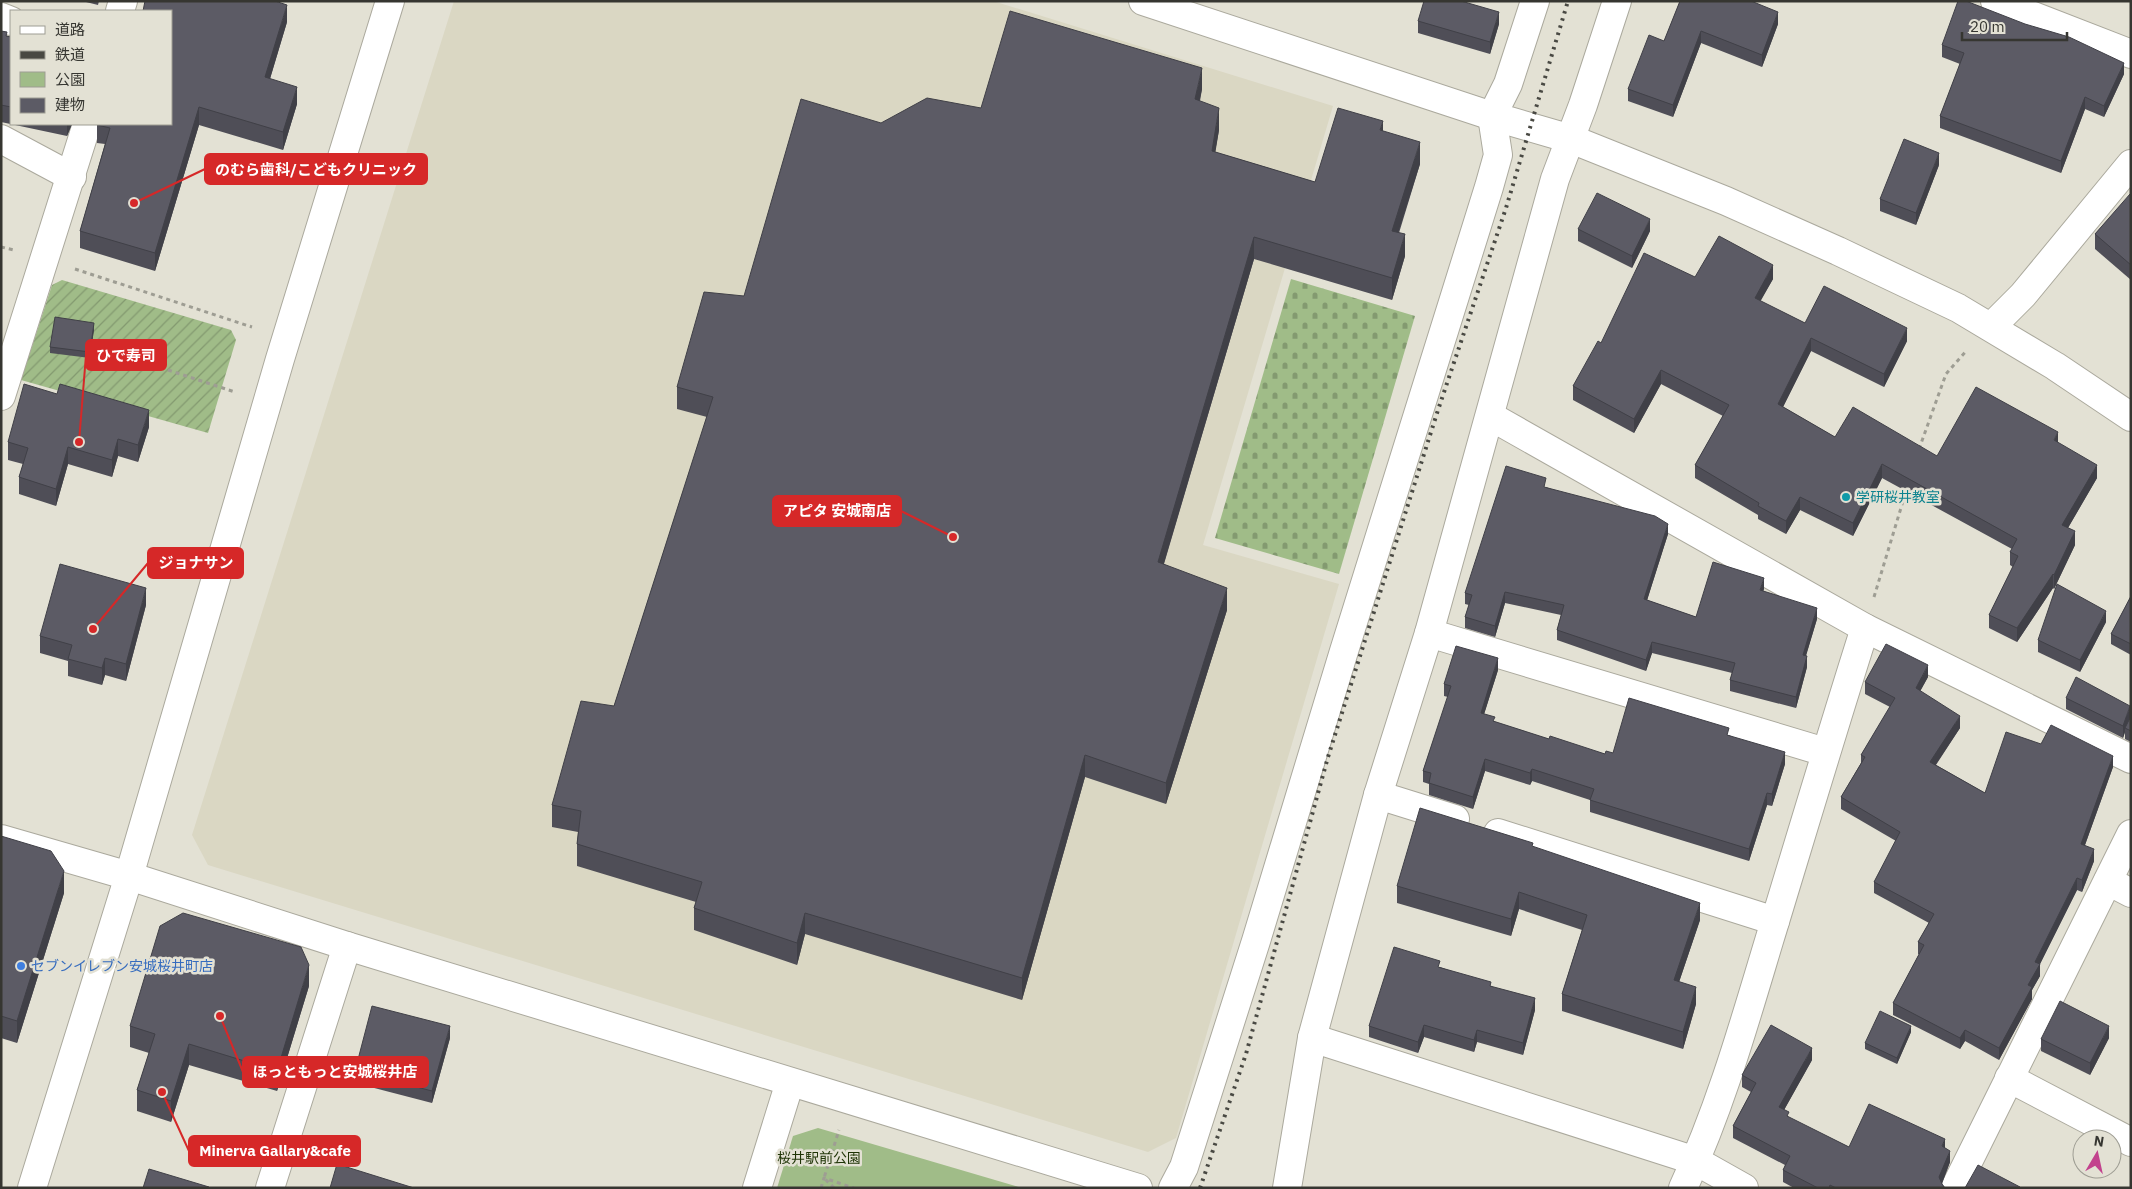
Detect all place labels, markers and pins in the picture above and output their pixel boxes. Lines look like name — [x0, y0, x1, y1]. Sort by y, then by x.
callout: のむら歯科/こどもクリニック — [205, 154, 427, 184]
callout: ひで寿司 — [86, 340, 166, 370]
place label: 学研桜井教室 — [1856, 488, 1940, 506]
marker: 学研桜井教室 — [1840, 491, 1852, 503]
callout: アピタ 安城南店 — [773, 496, 901, 526]
callout: ジョナサン — [148, 548, 243, 578]
place label: セブンイレブン安城桜井町店 — [31, 957, 213, 975]
marker: セブンイレブン安城桜井町店 — [15, 960, 27, 972]
callout: ほっともっと安城桜井店 — [243, 1057, 428, 1087]
callout: Minerva Gallary&cafe — [189, 1136, 360, 1166]

